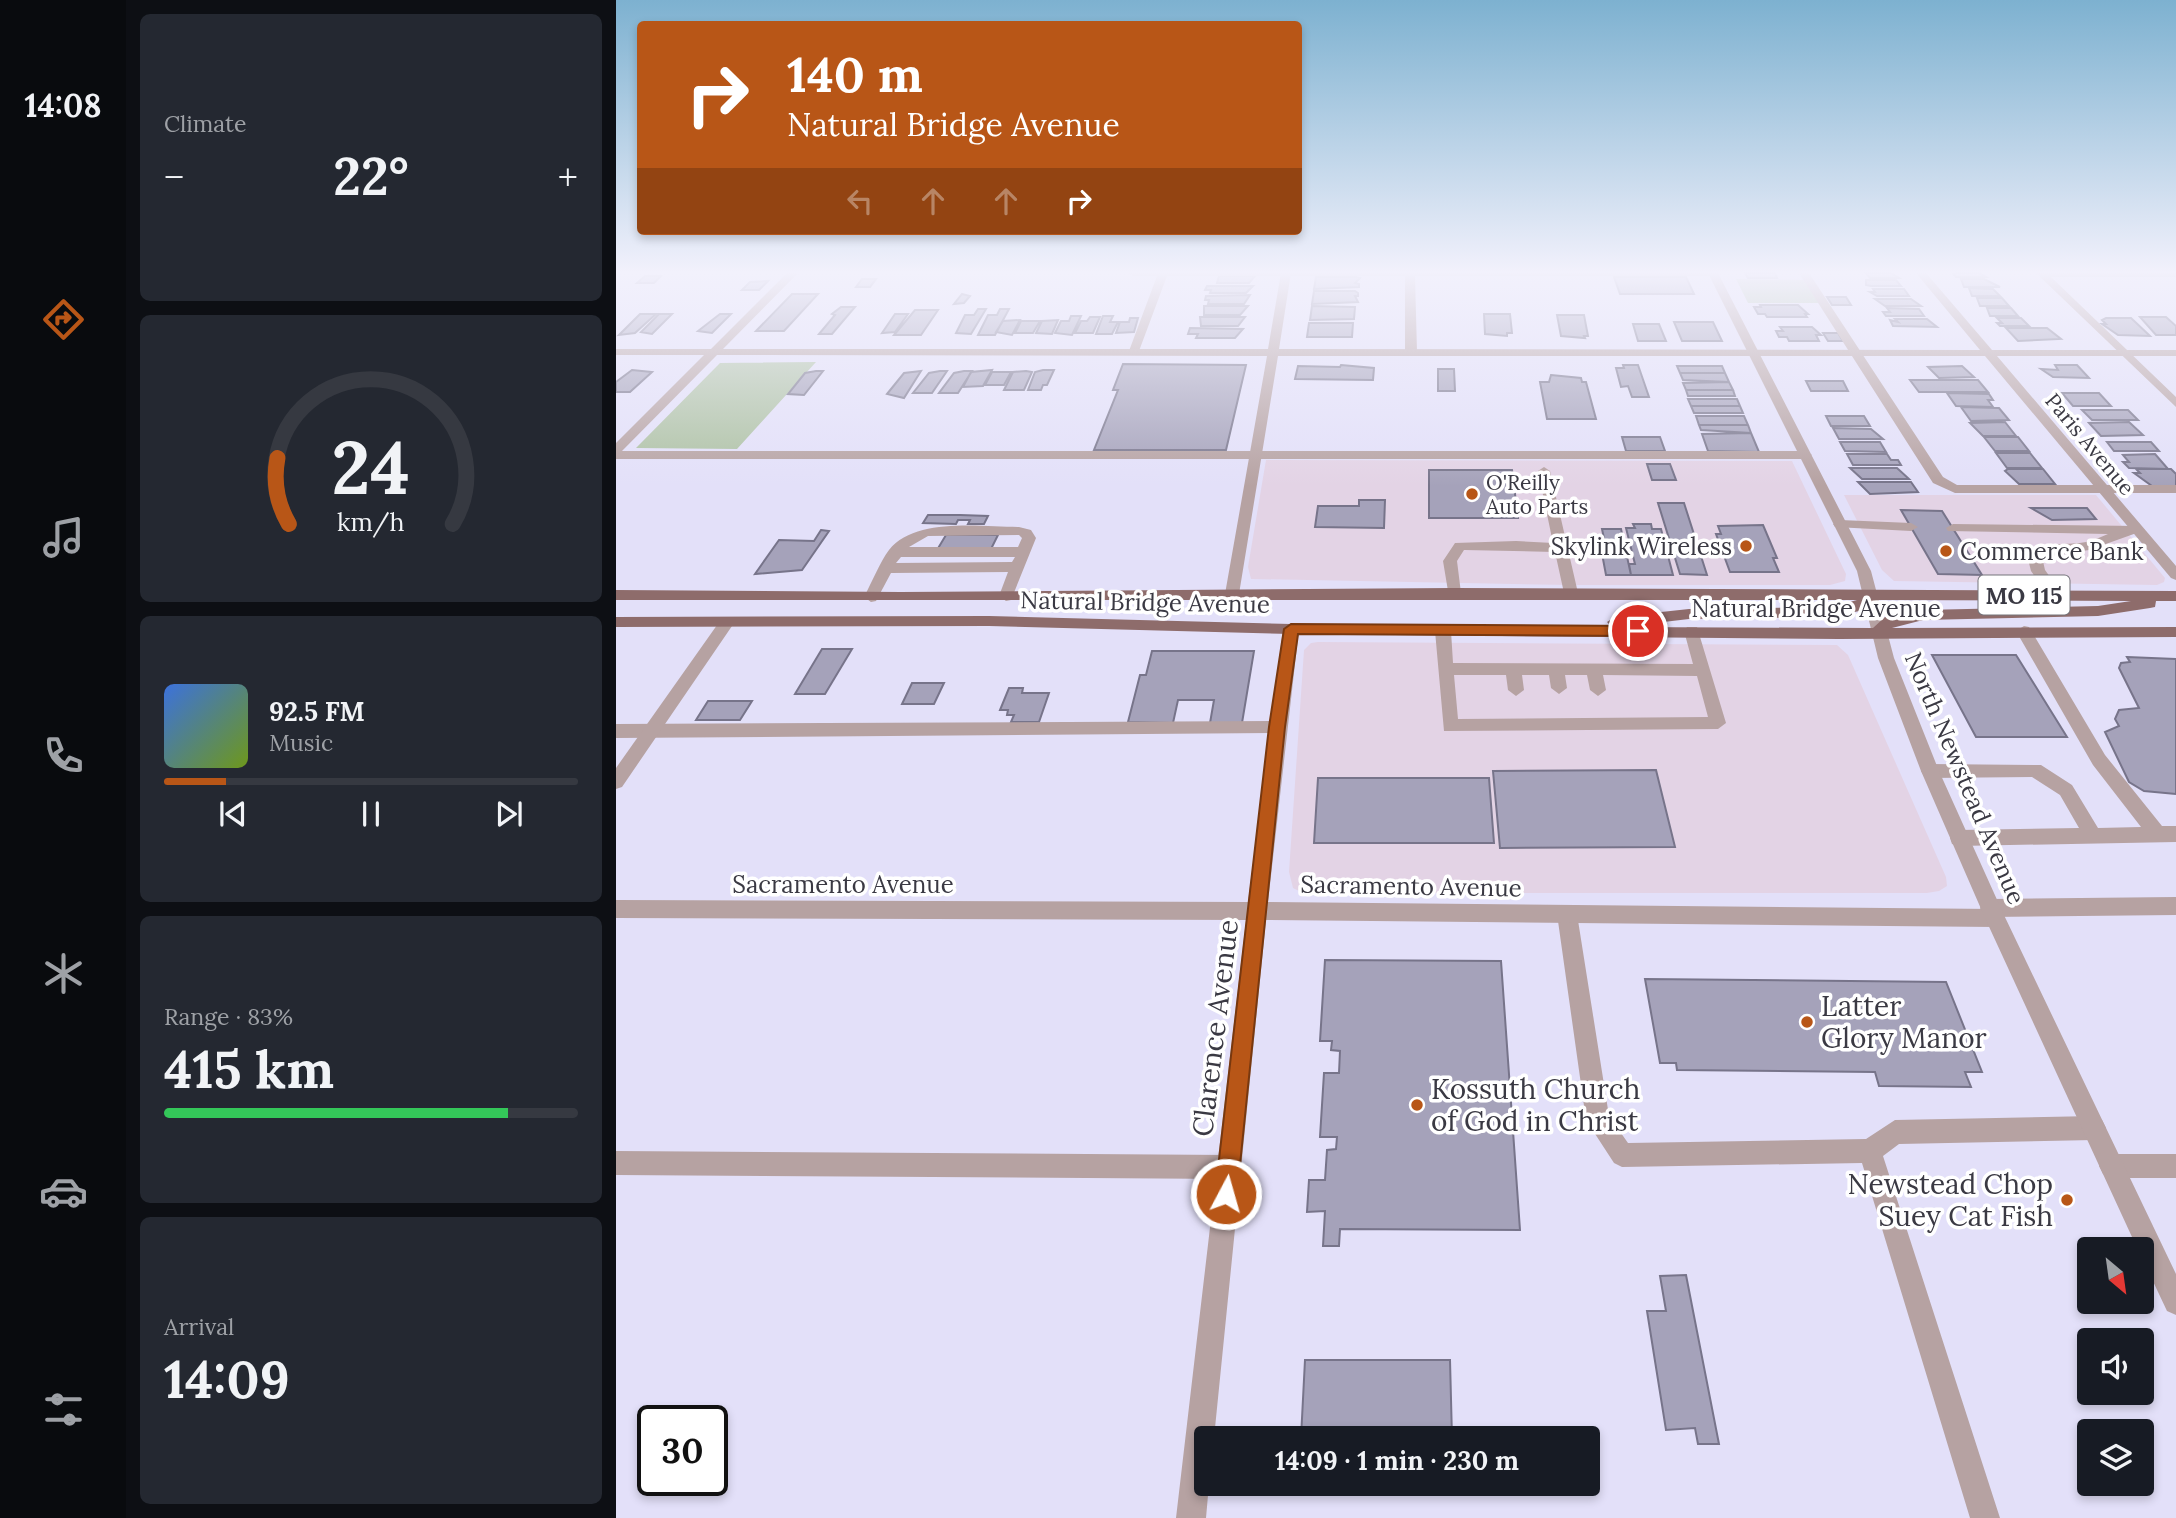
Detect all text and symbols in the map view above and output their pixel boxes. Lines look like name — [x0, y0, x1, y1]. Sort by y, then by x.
text: 140 m — [787, 43, 923, 105]
icon: right — [672, 49, 763, 140]
text: 14:08 — [24, 85, 102, 126]
text: Natural Bridge Avenue — [787, 104, 1120, 145]
text: Climate — [164, 109, 246, 138]
text: 22° — [333, 143, 409, 209]
text: − — [164, 153, 184, 201]
text: + — [558, 153, 578, 201]
icon: left — [841, 182, 879, 220]
icon: ahead — [914, 182, 952, 220]
icon: ahead — [987, 182, 1025, 220]
icon: right — [1060, 182, 1098, 220]
icon: directions — [39, 295, 88, 344]
street label: Paris Avenue — [2040, 387, 2140, 501]
text: 24 — [332, 422, 410, 515]
place label: O'Reilly Auto Parts — [1485, 469, 1588, 520]
marker: O'Reilly Auto Parts — [1464, 486, 1480, 502]
text: km/h — [337, 506, 405, 538]
icon: music — [39, 513, 88, 562]
place label: Skylink Wireless — [1551, 531, 1732, 562]
place label: Commerce Bank — [1960, 536, 2144, 567]
marker: Skylink Wireless — [1738, 538, 1754, 554]
marker: Commerce Bank — [1938, 543, 1954, 559]
road number: MO 115 — [1978, 576, 2070, 614]
street label: Natural Bridge Avenue — [1020, 584, 1270, 620]
street label: Natural Bridge Avenue — [1691, 593, 1941, 624]
pin — [1608, 601, 1668, 661]
icon: arrive — [1619, 612, 1657, 650]
street label: North Newstead Avenue — [1898, 647, 2032, 909]
text: 92.5 FM — [269, 695, 365, 728]
text: Music — [269, 728, 333, 757]
icon: phone — [39, 731, 88, 780]
icon: previous — [214, 795, 252, 833]
icon: pause — [352, 795, 390, 833]
icon: next — [490, 795, 528, 833]
street label: Sacramento Avenue — [732, 869, 954, 900]
street label: Sacramento Avenue — [1300, 869, 1522, 903]
street label: Clarence Avenue — [1184, 918, 1246, 1138]
icon: climate — [39, 949, 88, 998]
place label: Latter Glory Manor — [1821, 988, 1987, 1056]
text: Range · 83% — [164, 1002, 293, 1031]
marker: Latter Glory Manor — [1799, 1014, 1815, 1030]
text: 415 km — [164, 1036, 334, 1102]
place label: Kossuth Church of God in Christ — [1431, 1071, 1640, 1139]
marker: Kossuth Church of God in Christ — [1409, 1097, 1425, 1113]
position arrow — [1189, 1157, 1263, 1231]
place label: Newstead Chop Suey Cat Fish — [1848, 1166, 2053, 1234]
icon: car — [39, 1167, 88, 1216]
marker: Newstead Chop Suey Cat Fish — [2059, 1192, 2075, 1208]
north arrow — [2077, 1237, 2154, 1314]
map controls — [2077, 1237, 2154, 1496]
text: Arrival — [164, 1312, 234, 1341]
button: sound — [2077, 1328, 2154, 1405]
text: 14:09 — [164, 1346, 290, 1412]
icon: filters — [39, 1385, 88, 1434]
speed limit sign: 30 — [637, 1405, 728, 1496]
button: layers — [2077, 1419, 2154, 1496]
text: 14:09 · 1 min · 230 m — [1275, 1444, 1519, 1477]

